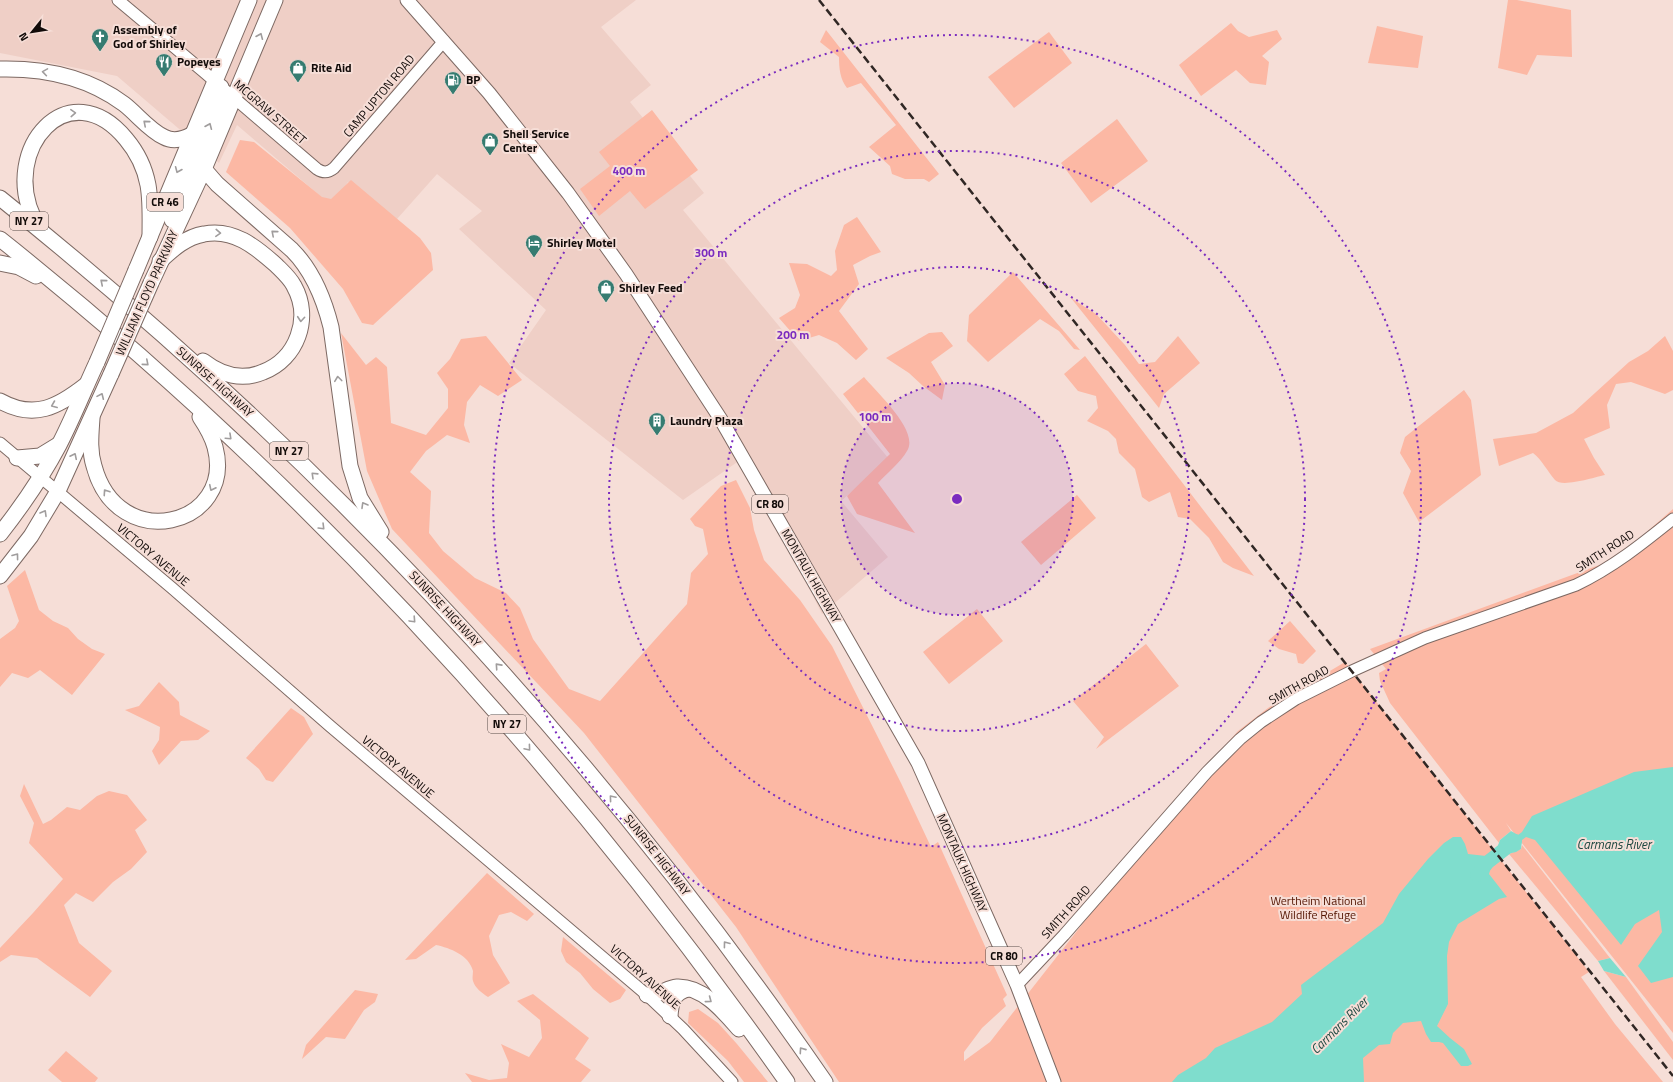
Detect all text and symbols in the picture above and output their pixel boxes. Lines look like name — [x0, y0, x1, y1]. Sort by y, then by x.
north arrow — [12, 12, 52, 52]
place label: Assembly of God of Shirley — [113, 20, 185, 53]
church icon: Assembly of God of Shirley — [90, 27, 110, 52]
text: N — [15, 30, 32, 44]
one-way arrow — [255, 32, 263, 40]
street label: CAMP UPTON ROAD — [338, 50, 419, 141]
restaurant icon: Popeyes — [154, 52, 174, 77]
place label: Popeyes — [177, 52, 221, 71]
shop icon: Rite Aid — [288, 58, 308, 83]
place label: Rite Aid — [311, 58, 352, 77]
one-way arrow — [42, 68, 48, 76]
fuel station icon: BP — [443, 70, 463, 95]
place label: BP — [466, 70, 480, 89]
street label: MCGRAW STREET — [230, 75, 311, 149]
one-way arrow — [70, 109, 76, 117]
one-way arrow — [143, 121, 151, 128]
one-way arrow — [205, 123, 213, 130]
place label: Shell Service Center — [503, 124, 569, 157]
shop icon: Shell Service Center — [480, 131, 500, 156]
text: 400 m — [613, 161, 645, 180]
one-way arrow — [175, 165, 183, 173]
road number: CR 46 — [147, 193, 183, 211]
road number: NY 27 — [10, 212, 48, 230]
street label: WILLIAM FLOYD PARKWAY — [110, 226, 183, 359]
one-way arrow — [215, 229, 221, 237]
one-way arrow — [271, 231, 278, 238]
hotel icon: Shirley Motel — [524, 233, 544, 258]
place label: Shirley Motel — [547, 233, 616, 252]
text: 300 m — [695, 243, 727, 262]
shop icon: Shirley Feed — [596, 278, 616, 303]
place label: Shirley Feed — [619, 278, 683, 297]
one-way arrow — [100, 280, 107, 287]
one-way arrow — [297, 316, 306, 322]
text: 200 m — [777, 325, 809, 344]
street label: SUNRISE HIGHWAY — [172, 342, 259, 422]
one-way arrow — [142, 358, 149, 365]
one-way arrow — [334, 376, 343, 382]
one-way arrow — [97, 393, 105, 400]
one-way arrow — [51, 401, 58, 409]
text: 100 m — [859, 407, 891, 426]
building icon: Laundry Plaza — [647, 411, 667, 436]
place label: Laundry Plaza — [670, 411, 743, 430]
one-way arrow — [224, 432, 232, 440]
road number: NY 27 — [270, 442, 308, 460]
one-way arrow — [70, 453, 77, 460]
one-way arrow — [311, 472, 319, 480]
one-way arrow — [209, 484, 217, 491]
one-way arrow — [103, 489, 111, 496]
centre of rings — [950, 492, 964, 506]
road number: CR 80 — [752, 495, 788, 513]
one-way arrow — [362, 502, 369, 510]
one-way arrow — [39, 510, 46, 518]
street label: VICTORY AVENUE — [113, 519, 194, 591]
one-way arrow — [317, 522, 325, 530]
street label: SMITH ROAD — [1572, 524, 1638, 577]
street label: MONTAUK HIGHWAY — [777, 525, 846, 627]
one-way arrow — [11, 554, 18, 561]
street label: SUNRISE HIGHWAY — [405, 566, 486, 652]
one-way arrow — [408, 616, 415, 623]
street label: SMITH ROAD — [1265, 660, 1333, 709]
one-way arrow — [495, 663, 503, 671]
road number: NY 27 — [488, 715, 526, 733]
street label: VICTORY AVENUE — [358, 731, 439, 803]
one-way arrow — [523, 744, 530, 751]
one-way arrow — [609, 796, 616, 803]
street label: SUNRISE HIGHWAY — [620, 810, 696, 900]
street label: MONTAUK HIGHWAY — [932, 810, 993, 916]
water label: Carmans River — [1577, 834, 1653, 854]
street label: SMITH ROAD — [1036, 880, 1095, 943]
park label: Wertheim National Wildlife Refuge — [1270, 891, 1366, 924]
street label: VICTORY AVENUE — [606, 940, 685, 1014]
one-way arrow — [724, 942, 731, 949]
road number: CR 80 — [986, 947, 1022, 965]
water label: Carmans River — [1306, 990, 1374, 1058]
one-way arrow — [705, 995, 712, 1002]
one-way arrow — [799, 1047, 807, 1054]

